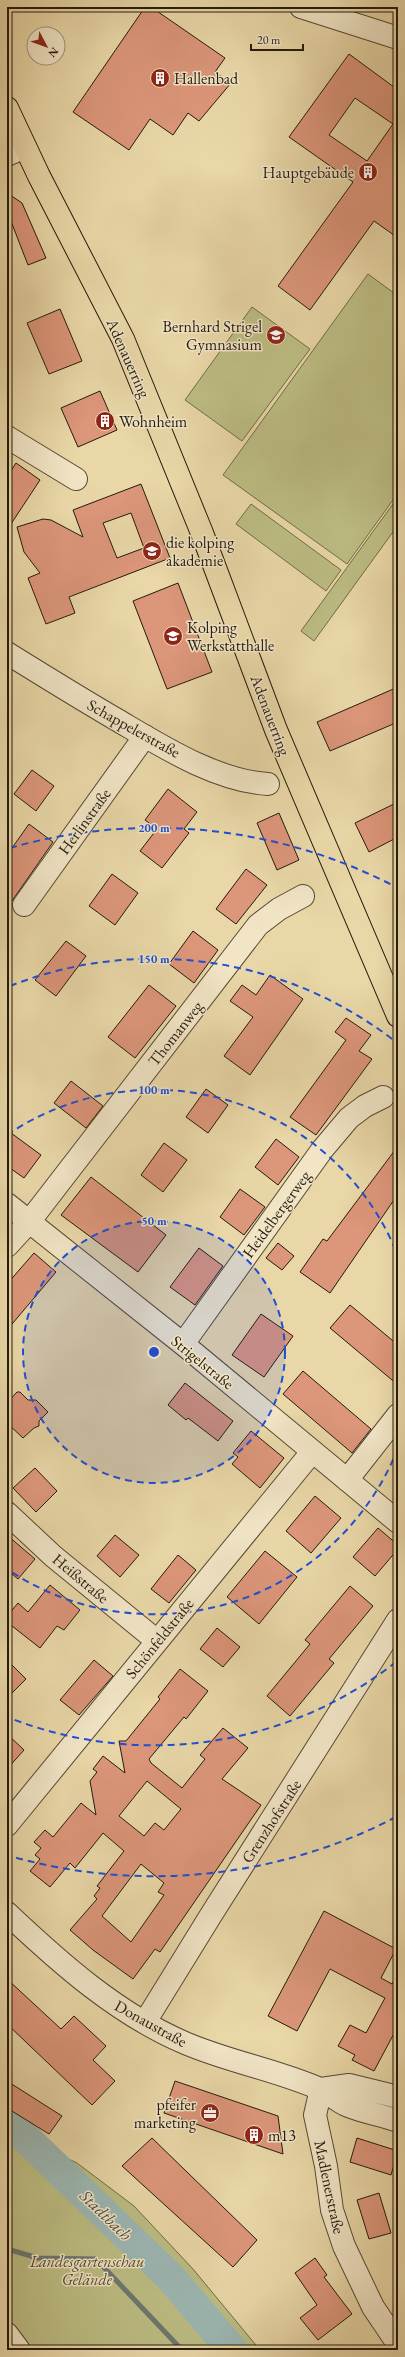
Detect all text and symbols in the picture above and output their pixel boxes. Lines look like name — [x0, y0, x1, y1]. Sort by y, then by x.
north arrow — [26, 26, 66, 66]
scale bar — [251, 26, 303, 52]
text: 20 m — [257, 32, 281, 48]
text: N — [45, 45, 62, 61]
building icon: Hallenbad — [149, 67, 171, 89]
place label: Hallenbad — [174, 68, 239, 89]
building icon: Hauptgebäude — [357, 161, 379, 183]
place label: Hauptgebäude — [263, 162, 354, 183]
street label: Adenauerring — [101, 314, 156, 402]
place label: Bernhard Strigel Gymnasium — [163, 316, 263, 355]
school or university icon: Bernhard Strigel Gymnasium — [265, 324, 287, 346]
building icon: Wohnheim — [94, 410, 116, 432]
place label: Wohnheim — [119, 411, 188, 432]
place label: die kolping akademie — [166, 532, 235, 571]
school or university icon: die kolping akademie — [141, 540, 163, 562]
place label: Kolping Werkstatthalle — [187, 617, 274, 656]
school or university icon: Kolping Werkstatthalle — [162, 625, 184, 647]
street label: Adenauerring — [245, 671, 296, 760]
street label: Schappelerstraße — [84, 694, 184, 763]
street label: Herlinstraße — [53, 784, 116, 859]
text: 200 m — [138, 820, 170, 836]
text: 150 m — [138, 951, 170, 967]
street label: Thomanweg — [143, 995, 208, 1070]
text: 100 m — [138, 1082, 170, 1098]
street label: Heidelbergerweg — [238, 1165, 316, 1262]
text: 50 m — [141, 1213, 167, 1229]
street label: Strigelstraße — [167, 1331, 238, 1394]
centre of rings — [147, 1345, 161, 1359]
street label: Heißstraße — [48, 1549, 113, 1608]
street label: Schönfeldstraße — [121, 1594, 198, 1683]
street label: Grenzhofstraße — [237, 1776, 306, 1867]
street label: Donaustraße — [111, 1995, 191, 2052]
place label: pfeifer marketing — [134, 2094, 197, 2133]
office icon: pfeifer marketing — [199, 2102, 221, 2124]
building icon: m13 — [243, 2124, 265, 2146]
place label: m13 — [268, 2125, 296, 2146]
street label: Madlenerstraße — [309, 2138, 350, 2236]
water label: Stadtbach — [75, 2184, 137, 2246]
park label: Landesgartenschau Gelände — [29, 2251, 144, 2290]

